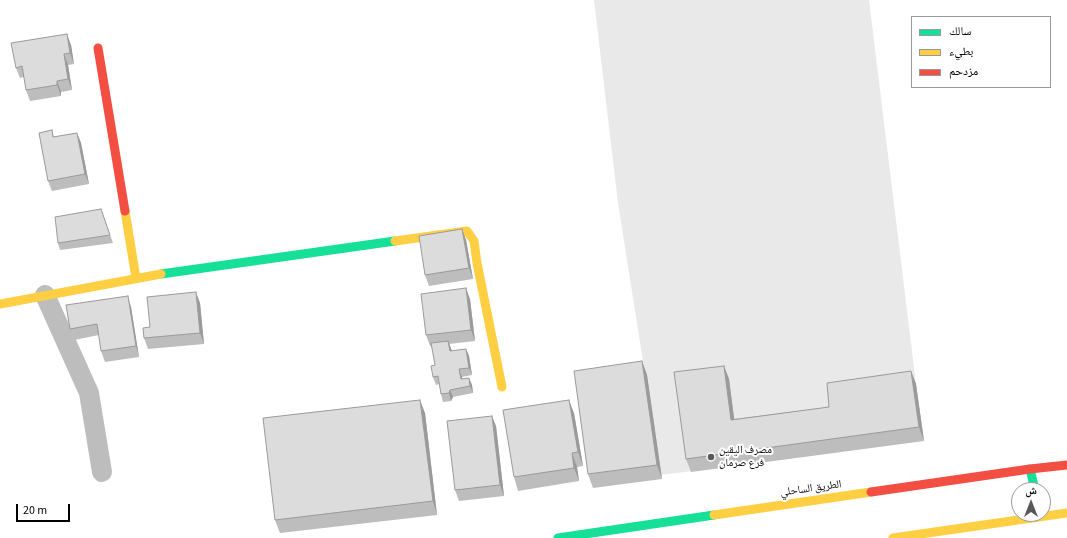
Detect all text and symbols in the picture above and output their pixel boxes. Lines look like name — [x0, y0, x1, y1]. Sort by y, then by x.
legend — [911, 16, 1051, 88]
text: سالك — [949, 23, 971, 40]
text: بطيء — [949, 43, 973, 60]
text: مزدحم — [949, 63, 978, 80]
place label: مصرف اليقين فرع صرمان — [719, 444, 772, 470]
marker: مصرف اليقين فرع صرمان — [706, 452, 716, 462]
street label: الطريق الساحلي — [780, 478, 842, 500]
north arrow — [1011, 482, 1051, 522]
text: ش — [1025, 483, 1037, 498]
scale bar — [18, 496, 72, 522]
text: 20 m — [23, 502, 47, 519]

